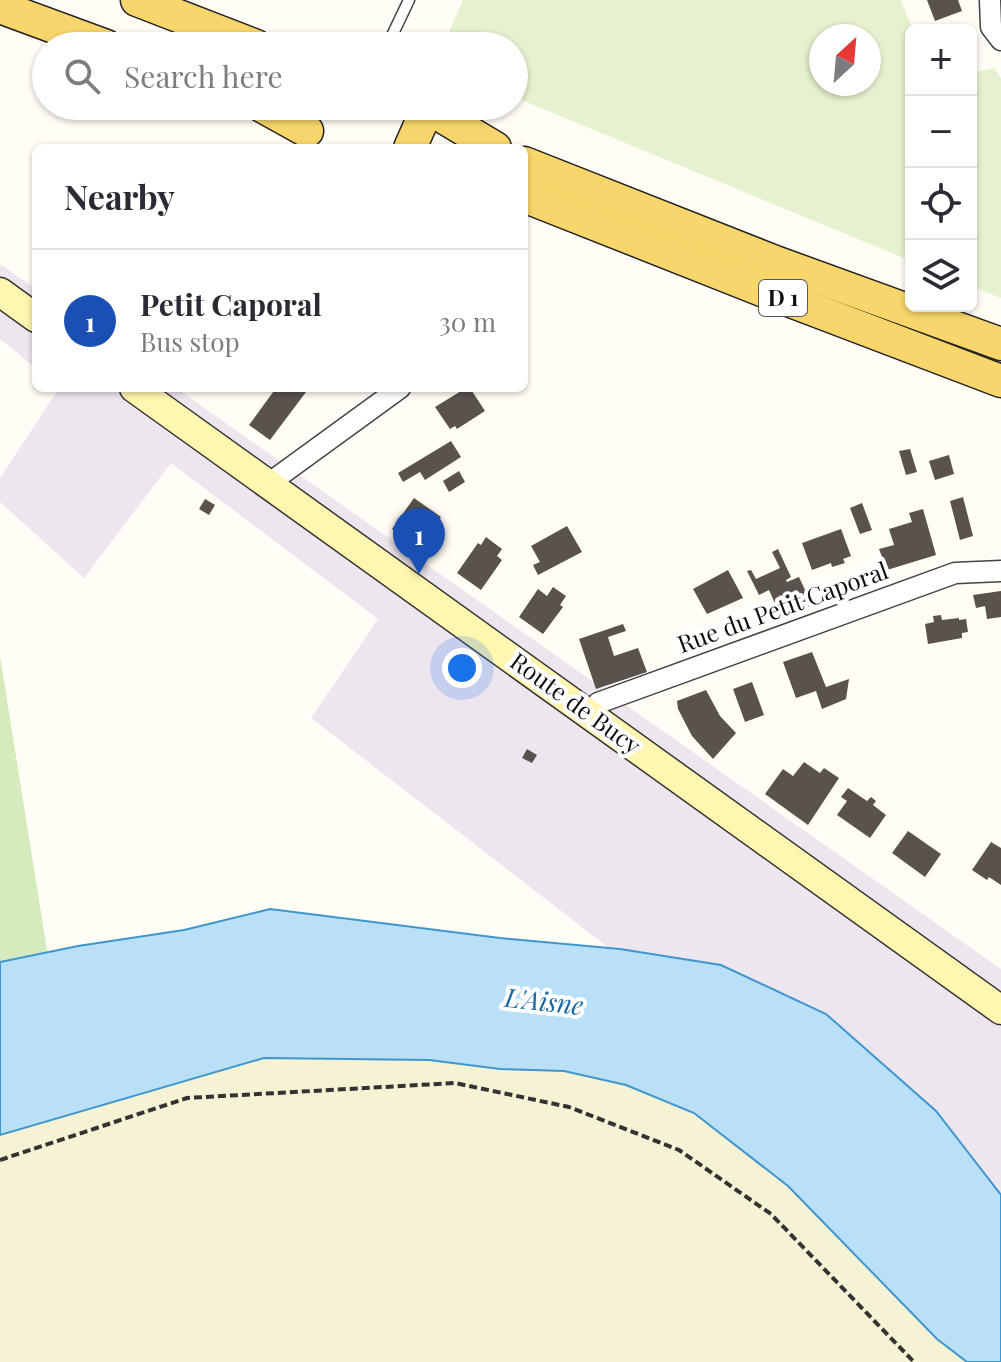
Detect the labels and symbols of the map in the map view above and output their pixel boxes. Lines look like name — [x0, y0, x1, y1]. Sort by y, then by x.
north arrow — [809, 24, 881, 96]
road number: D 1 — [759, 280, 807, 316]
pin: 1 — [393, 508, 445, 574]
street label: Rue du Petit Caporal — [673, 553, 892, 659]
street label: Route de Bucy — [504, 644, 648, 761]
your location — [442, 648, 482, 688]
water label: L'Aisne — [502, 979, 585, 1022]

